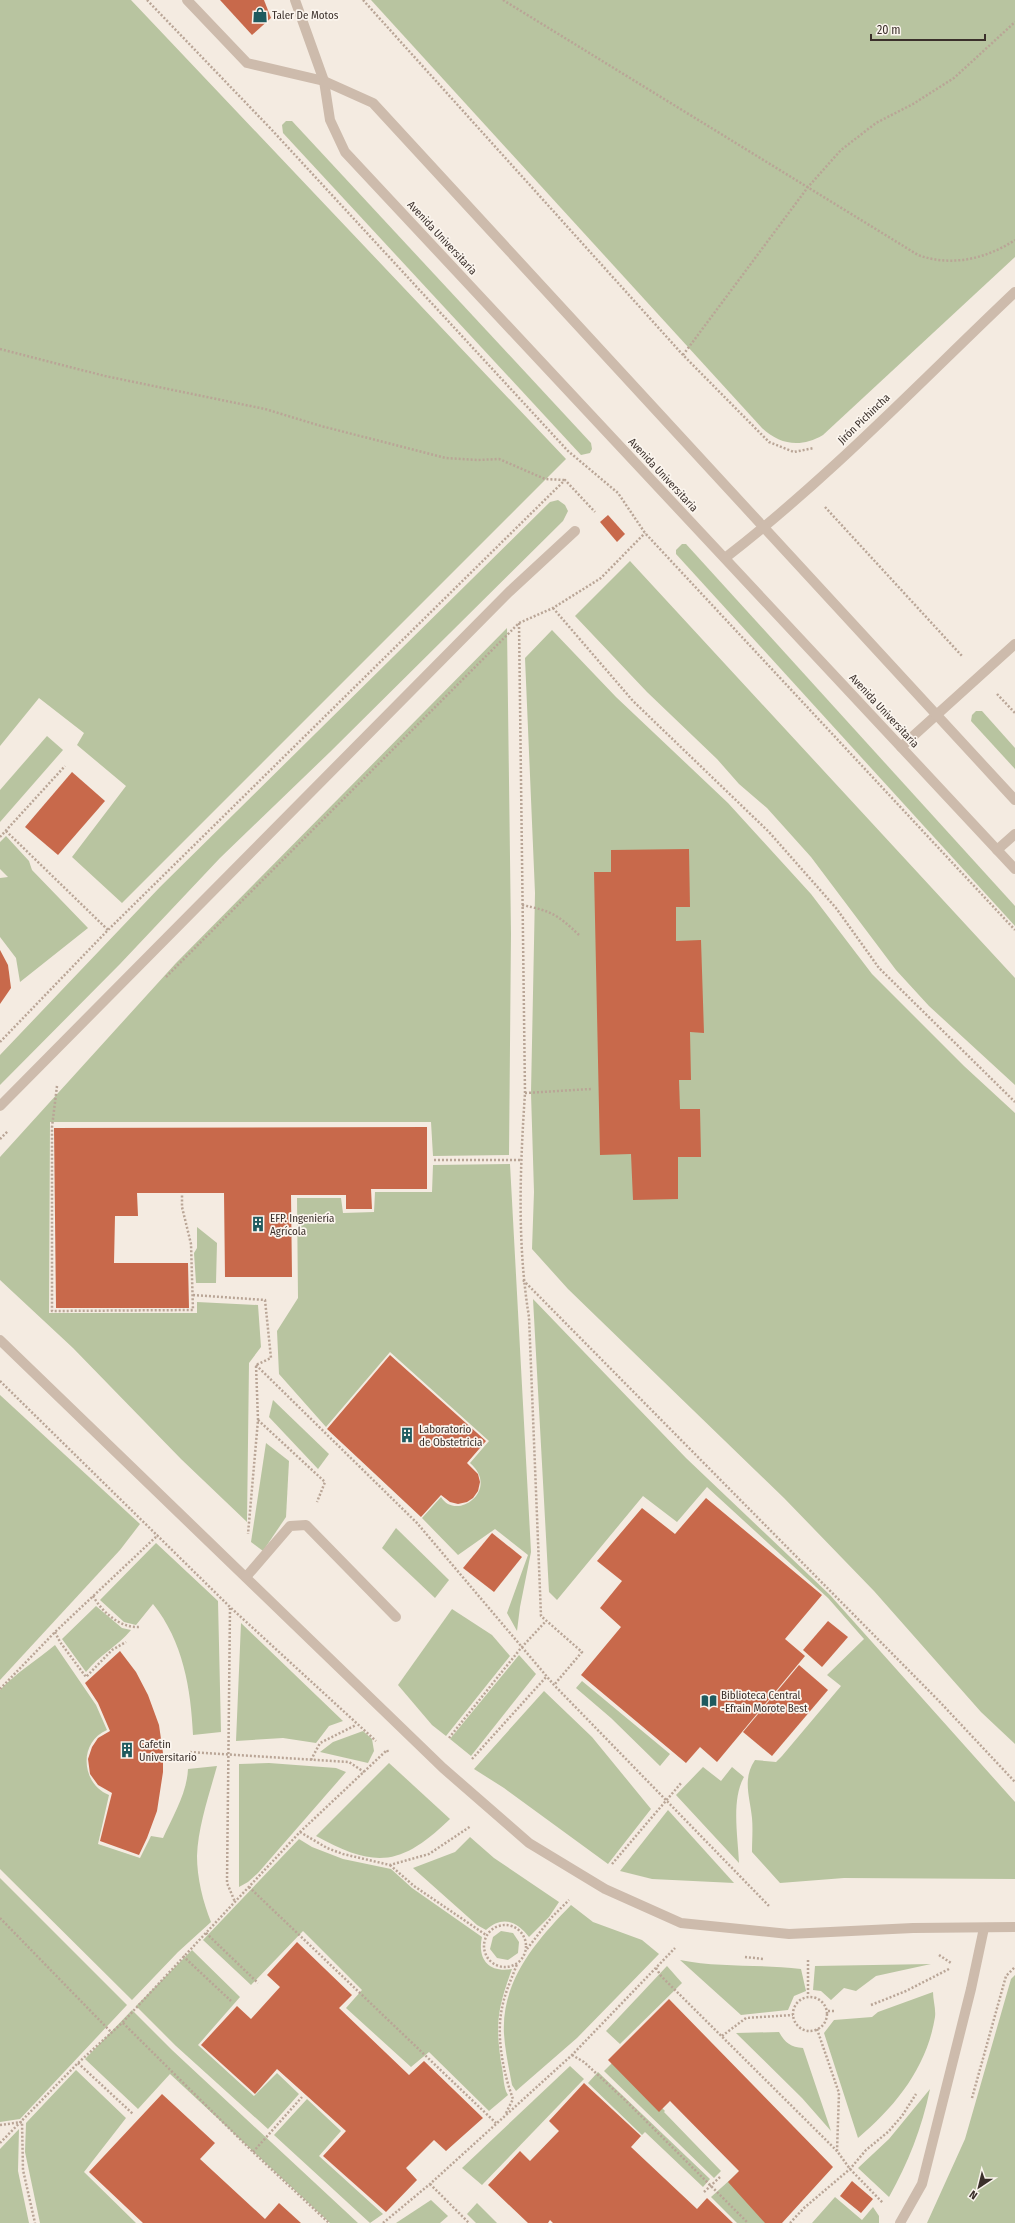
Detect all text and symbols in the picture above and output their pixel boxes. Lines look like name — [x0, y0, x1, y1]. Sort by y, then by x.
shop icon: Taler De Motos — [251, 6, 269, 24]
place label: Taler De Motos — [272, 9, 339, 22]
scale bar — [871, 16, 985, 42]
text: 20 m — [877, 23, 901, 37]
street label: Avenida Universitaria — [405, 198, 479, 278]
street label: Jirón Pichincha — [835, 391, 893, 447]
street label: Avenida Universitaria — [626, 435, 700, 515]
street label: Avenida Universitaria — [847, 671, 921, 751]
place label: EFP. Ingeniería Agrícola — [270, 1212, 334, 1238]
building icon: EFP. Ingeniería Agrícola — [249, 1215, 267, 1233]
place label: Laboratorio de Obstetricia — [419, 1423, 482, 1449]
building icon: Laboratorio de Obstetricia — [398, 1426, 416, 1444]
place label: Biblioteca Central -Efrain Morote Best — [721, 1689, 808, 1715]
library icon: Biblioteca Central -Efrain Morote Best — [700, 1692, 718, 1710]
place label: Cafetin Universitario — [139, 1738, 197, 1764]
building icon: Cafetin Universitario — [118, 1741, 136, 1759]
north arrow — [959, 2167, 999, 2207]
text: N — [967, 2188, 980, 2202]

